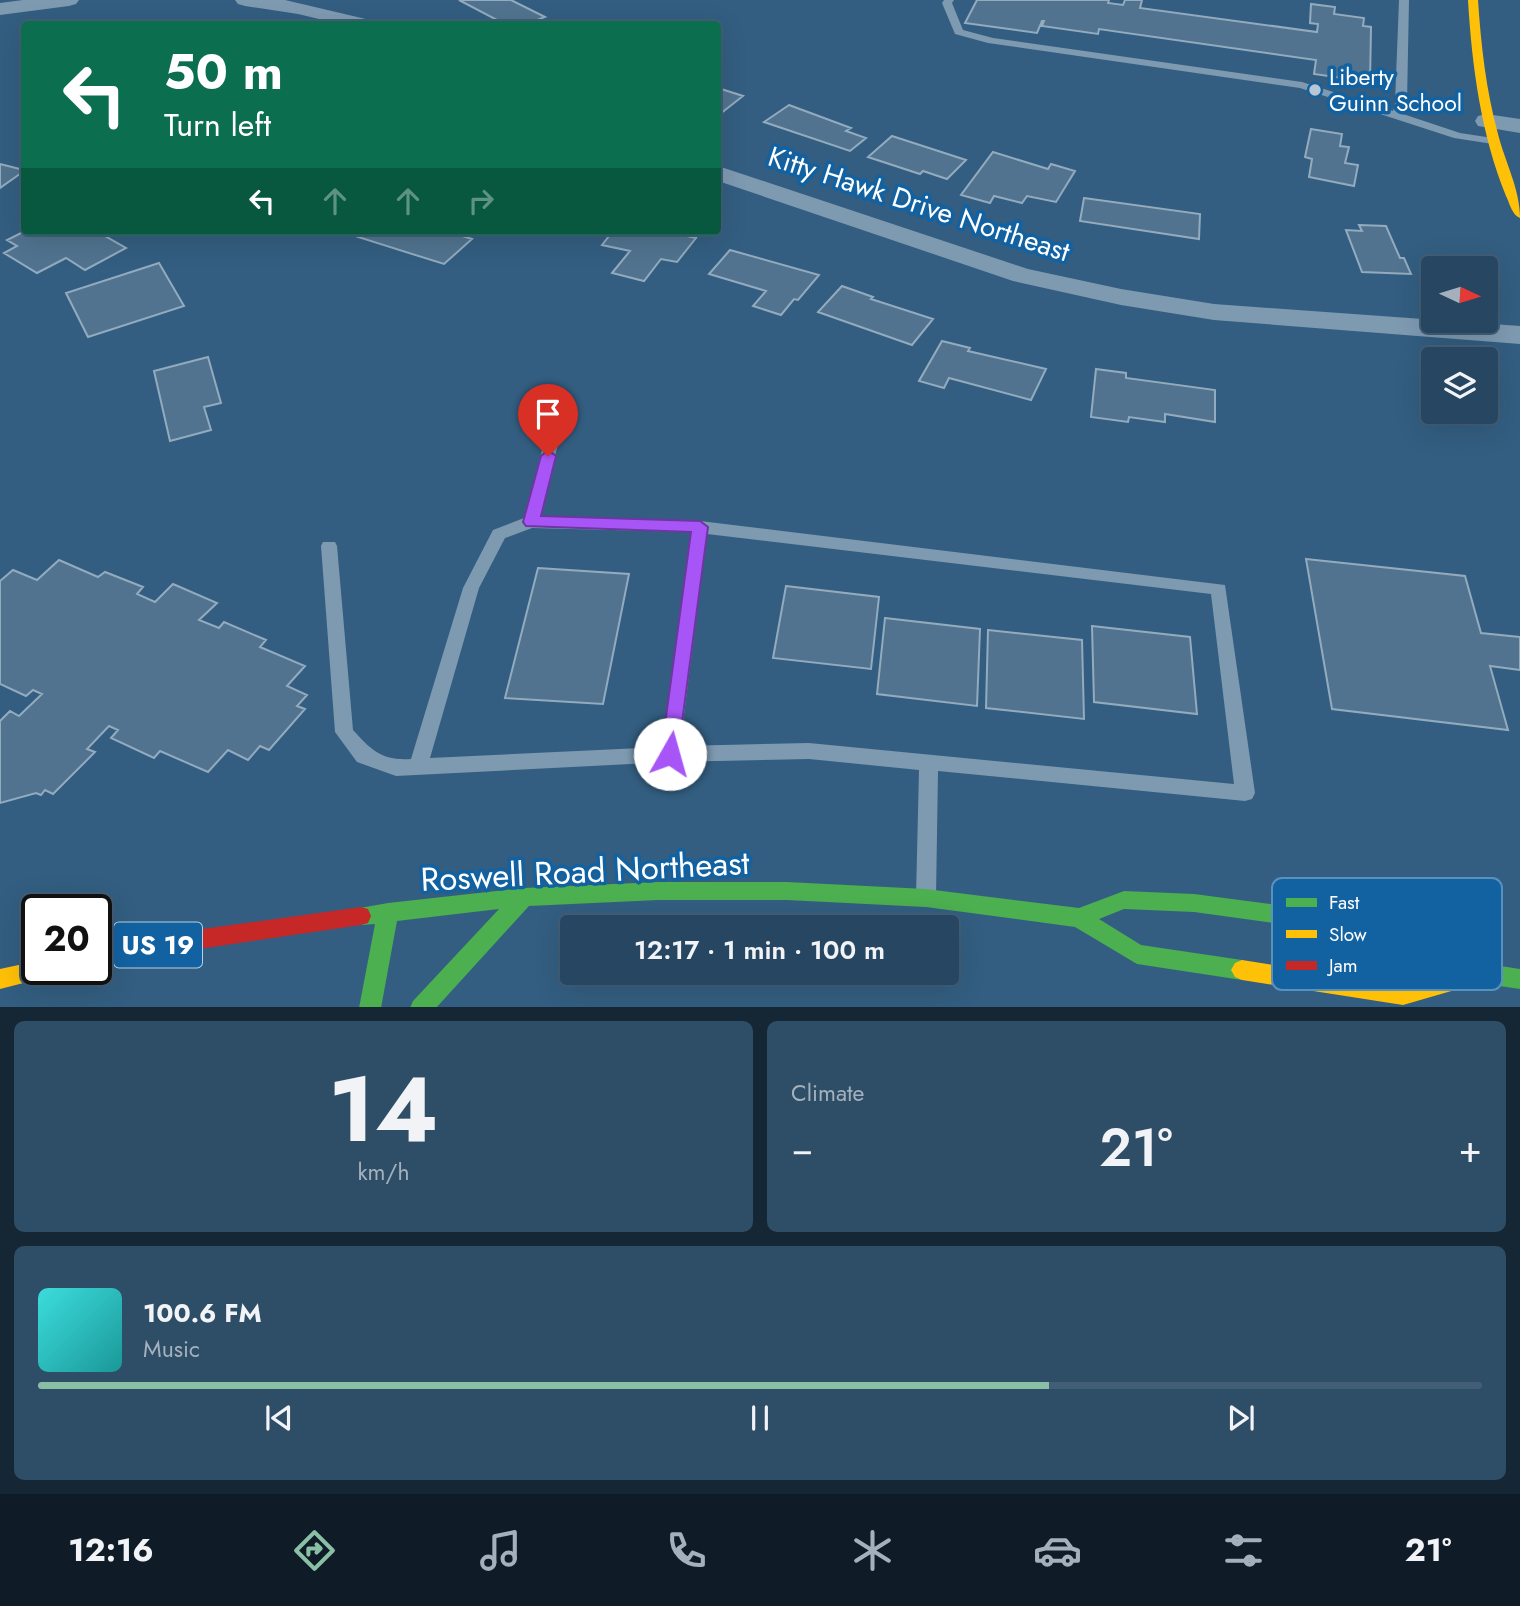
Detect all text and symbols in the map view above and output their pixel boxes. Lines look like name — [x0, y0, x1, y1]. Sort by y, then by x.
text: 50 m — [164, 37, 283, 107]
icon: left — [49, 49, 140, 140]
place label: Liberty Guinn School — [1329, 60, 1462, 120]
marker: Liberty Guinn School — [1307, 82, 1323, 98]
text: Turn left — [164, 102, 271, 148]
street label: Kitty Hawk Drive Northeast — [763, 136, 1075, 272]
icon: left — [243, 182, 281, 220]
icon: ahead — [316, 182, 354, 220]
icon: ahead — [389, 182, 427, 220]
icon: right — [462, 182, 500, 220]
north arrow — [1421, 256, 1498, 332]
map controls — [1421, 256, 1498, 424]
button: layers — [1421, 347, 1498, 424]
pin — [518, 384, 578, 456]
icon: arrive — [529, 395, 567, 433]
position arrow — [633, 717, 707, 791]
street label: Roswell Road Northeast — [420, 839, 751, 903]
legend — [1272, 878, 1502, 990]
text: Fast — [1329, 889, 1360, 916]
speed limit sign: 20 — [21, 894, 112, 985]
text: Slow — [1329, 921, 1367, 948]
road number: US 19 — [114, 922, 202, 968]
text: 12:17 · 1 min · 100 m — [634, 931, 885, 969]
text: Jam — [1326, 952, 1358, 979]
text: 14 — [329, 1044, 438, 1175]
text: Climate — [791, 1076, 864, 1110]
text: 21° — [1099, 1110, 1173, 1186]
text: − — [791, 1121, 813, 1176]
text: + — [1459, 1121, 1482, 1176]
text: km/h — [358, 1155, 409, 1189]
text: 100.6 FM — [143, 1294, 262, 1332]
text: Music — [143, 1332, 200, 1366]
icon: previous — [260, 1399, 298, 1437]
icon: pause — [741, 1399, 779, 1437]
icon: next — [1222, 1399, 1260, 1437]
icon: directions — [290, 1526, 339, 1575]
icon: music — [476, 1526, 525, 1575]
icon: phone — [662, 1526, 711, 1575]
icon: climate — [848, 1526, 897, 1575]
icon: car — [1033, 1526, 1082, 1575]
icon: filters — [1219, 1526, 1268, 1575]
text: 12:16 — [68, 1527, 154, 1573]
text: 21° — [1405, 1527, 1452, 1573]

